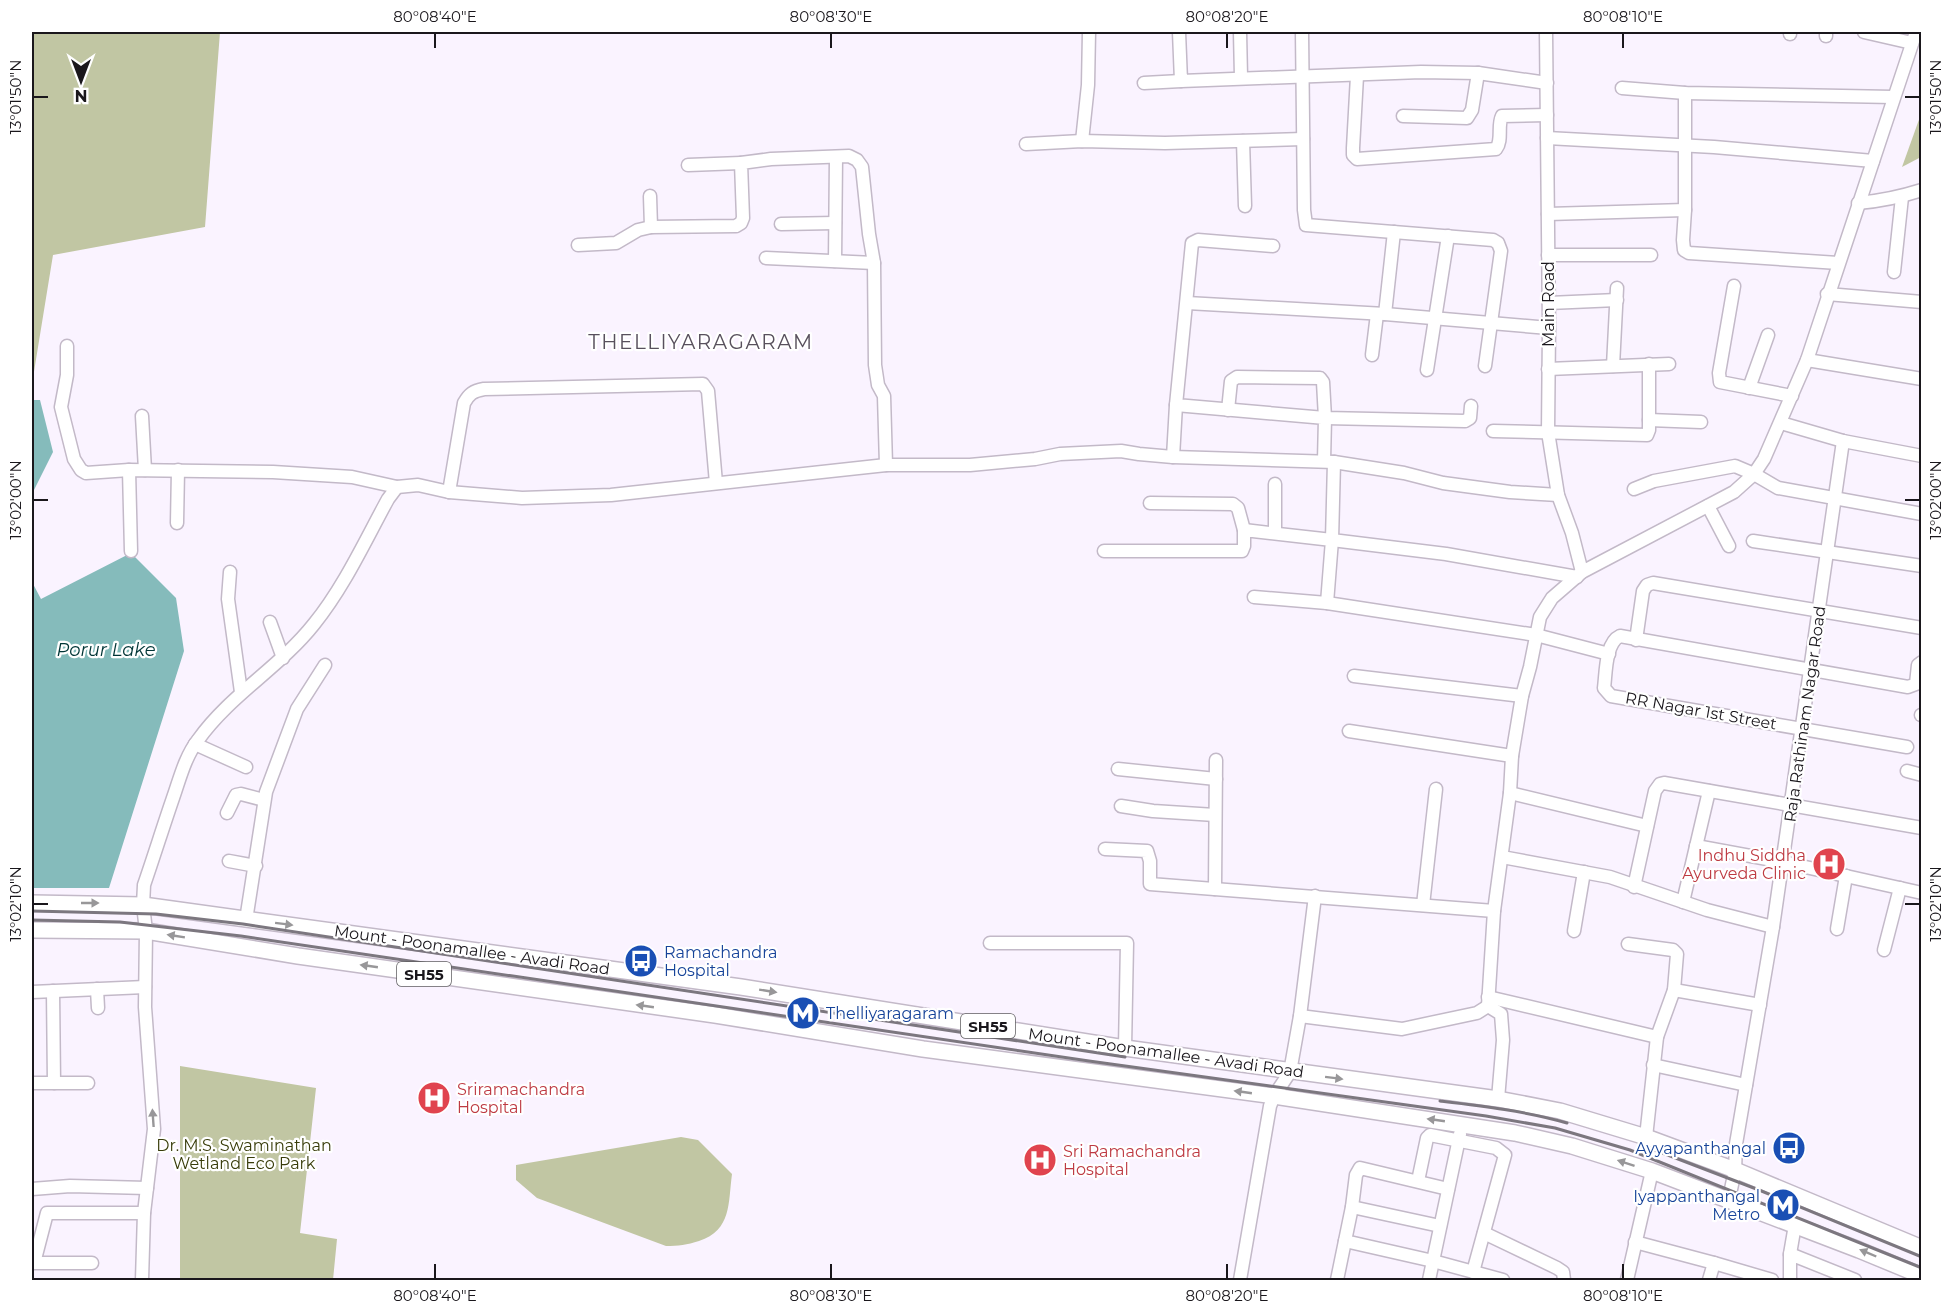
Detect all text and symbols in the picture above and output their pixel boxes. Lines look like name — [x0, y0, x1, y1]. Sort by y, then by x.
text: 80°08'40"E — [393, 7, 477, 26]
text: 80°08'30"E — [790, 7, 872, 26]
text: 80°08'20"E — [1186, 7, 1268, 26]
text: 80°08'10"E — [1583, 7, 1663, 26]
north arrow — [51, 51, 111, 111]
text: 13°01'50"N — [6, 60, 25, 134]
text: 13°01'50"N — [1926, 60, 1945, 134]
text: N — [75, 86, 87, 105]
street label: Main Road — [1539, 261, 1558, 347]
district label: THELLIYARAGARAM — [588, 330, 814, 354]
text: 13°02'00"N — [6, 460, 25, 540]
text: 13°02'00"N — [1926, 460, 1945, 540]
street label: Raja Rathinam Nagar Road — [1780, 605, 1830, 823]
water label: Porur Lake — [56, 639, 156, 661]
street label: RR Nagar 1st Street — [1624, 688, 1779, 734]
place label: Indhu Siddha Ayurveda Clinic — [1682, 846, 1806, 883]
hospital icon: Indhu Siddha Ayurveda Clinic — [1811, 846, 1847, 882]
text: 13°02'10"N — [6, 866, 25, 942]
text: 13°02'10"N — [1926, 866, 1945, 942]
one-way arrow — [80, 898, 99, 908]
one-way arrow — [274, 919, 293, 929]
street label: Mount - Poonamallee - Avadi Road — [333, 921, 611, 979]
one-way arrow — [166, 931, 185, 940]
bus stop icon: Ramachandra Hospital — [623, 943, 659, 979]
place label: Ramachandra Hospital — [664, 943, 777, 980]
one-way arrow — [359, 961, 378, 970]
road number: SH55 — [397, 962, 451, 986]
one-way arrow — [759, 987, 778, 996]
metro station icon: Thelliyaragaram — [785, 995, 821, 1031]
one-way arrow — [635, 1001, 654, 1010]
place label: Thelliyaragaram — [826, 1004, 954, 1023]
road number: SH55 — [961, 1014, 1015, 1038]
street label: Mount - Poonamallee - Avadi Road — [1027, 1024, 1305, 1082]
one-way arrow — [1325, 1073, 1344, 1082]
hospital icon: Sriramachandra Hospital — [416, 1080, 452, 1116]
place label: Sriramachandra Hospital — [457, 1080, 585, 1117]
one-way arrow — [1234, 1088, 1253, 1097]
one-way arrow — [148, 1108, 158, 1127]
one-way arrow — [1427, 1116, 1446, 1125]
bus stop icon: Ayyapanthangal — [1771, 1130, 1807, 1166]
park label: Dr. M.S. Swaminathan Wetland Eco Park — [156, 1136, 332, 1173]
place label: Ayyapanthangal — [1635, 1139, 1766, 1158]
hospital icon: Sri Ramachandra Hospital — [1022, 1142, 1058, 1178]
place label: Sri Ramachandra Hospital — [1063, 1142, 1201, 1179]
one-way arrow — [1617, 1158, 1635, 1167]
place label: Iyappanthangal Metro — [1633, 1187, 1760, 1224]
metro station icon: Iyappanthangal Metro — [1765, 1187, 1801, 1223]
one-way arrow — [1858, 1248, 1876, 1258]
text: 80°08'40"E — [393, 1286, 477, 1305]
text: 80°08'30"E — [790, 1286, 872, 1305]
text: 80°08'20"E — [1186, 1286, 1268, 1305]
text: 80°08'10"E — [1583, 1286, 1663, 1305]

